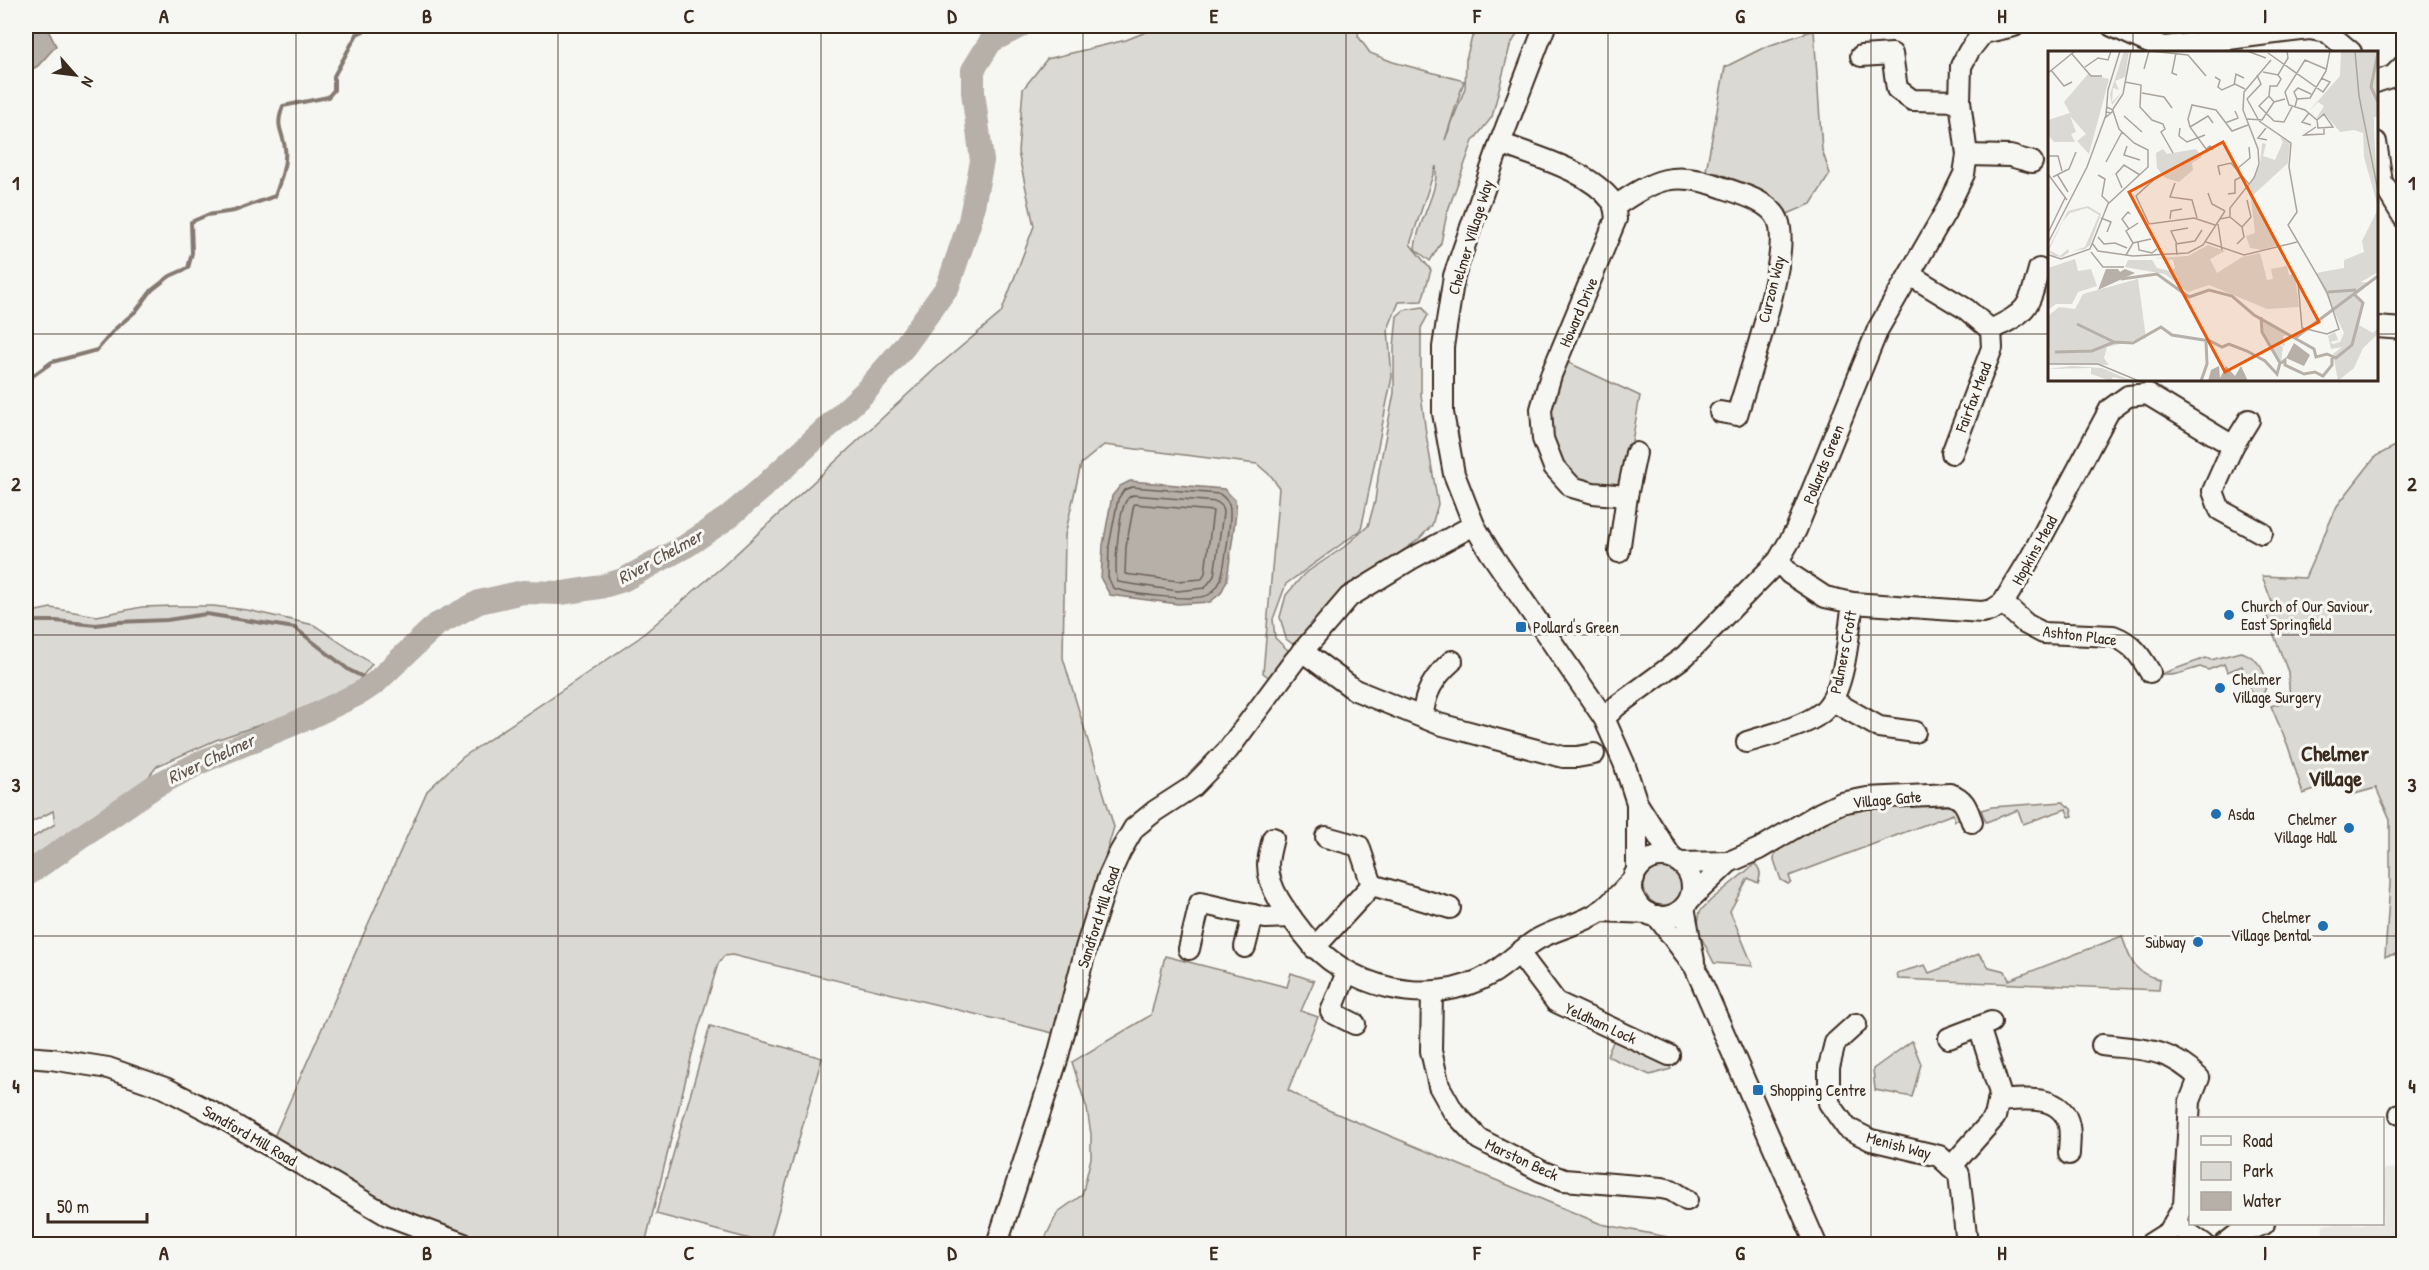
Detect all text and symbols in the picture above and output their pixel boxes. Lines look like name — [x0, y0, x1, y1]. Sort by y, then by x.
text: A — [159, 2, 169, 29]
text: B — [422, 2, 432, 29]
text: C — [684, 2, 695, 29]
text: D — [947, 2, 957, 29]
text: E — [1210, 2, 1219, 29]
text: F — [1472, 2, 1482, 29]
text: G — [1735, 2, 1745, 29]
text: H — [1997, 2, 2007, 29]
text: I — [2263, 2, 2267, 29]
north arrow — [45, 45, 105, 105]
inset map — [2048, 51, 2378, 381]
text: N — [76, 73, 100, 91]
text: 1 — [12, 169, 20, 196]
text: 1 — [2408, 169, 2416, 196]
street label: Chelmer Village Way — [1442, 177, 1498, 297]
street label: Curzon Way — [1752, 253, 1790, 325]
street label: Howard Drive — [1553, 273, 1603, 350]
street label: Fairfax Mead — [1949, 359, 1996, 436]
street label: Pollards Green — [1797, 421, 1849, 507]
text: 2 — [11, 470, 21, 497]
text: 2 — [2407, 470, 2417, 497]
street label: Hopkins Mead — [2006, 511, 2062, 589]
water label: River Chelmer — [613, 522, 708, 590]
place label: Church of Our Saviour, East Springfield — [2241, 595, 2373, 635]
street label: Palmers Croft — [1824, 608, 1862, 695]
marker: Church of Our Saviour, East Springfield — [2222, 608, 2236, 622]
place label: Pollard's Green — [1533, 616, 1619, 638]
marker: Pollard's Green — [1514, 620, 1528, 634]
street label: Ashton Place — [2042, 620, 2119, 651]
place label: Chelmer Village Surgery — [2232, 668, 2321, 708]
marker: Chelmer Village Surgery — [2213, 681, 2227, 695]
water label: River Chelmer — [163, 727, 260, 790]
district label: Chelmer Village — [2301, 738, 2370, 794]
text: 3 — [12, 771, 21, 798]
text: 3 — [2408, 771, 2417, 798]
street label: Village Gate — [1852, 785, 1923, 813]
place label: Asda — [2228, 803, 2254, 825]
marker: Asda — [2209, 807, 2223, 821]
place label: Chelmer Village Hall — [2273, 808, 2337, 848]
marker: Chelmer Village Hall — [2342, 821, 2356, 835]
street label: Sandford Mill Road — [1071, 864, 1125, 970]
place label: Chelmer Village Dental — [2231, 906, 2312, 946]
marker: Chelmer Village Dental — [2316, 919, 2330, 933]
place label: Subway — [2145, 931, 2186, 953]
marker: Subway — [2191, 935, 2205, 949]
street label: Yeldham Lock — [1562, 997, 1641, 1049]
text: 4 — [12, 1072, 20, 1099]
text: 4 — [2408, 1072, 2416, 1099]
place label: Shopping Centre — [1770, 1079, 1867, 1101]
marker: Shopping Centre — [1751, 1083, 1765, 1097]
street label: Sandford Mill Road — [199, 1099, 301, 1171]
legend — [2189, 1117, 2384, 1225]
street label: Menish Way — [1864, 1126, 1934, 1164]
text: Road — [2243, 1128, 2273, 1153]
street label: Marston Beck — [1482, 1132, 1562, 1186]
text: Park — [2243, 1158, 2274, 1183]
scale bar — [48, 1186, 147, 1224]
text: Water — [2243, 1188, 2281, 1213]
text: 50 m — [57, 1194, 89, 1219]
text: A — [159, 1239, 169, 1266]
text: B — [422, 1239, 432, 1266]
text: C — [684, 1239, 695, 1266]
text: D — [947, 1239, 957, 1266]
text: E — [1210, 1239, 1219, 1266]
text: F — [1472, 1239, 1482, 1266]
text: G — [1735, 1239, 1745, 1266]
text: H — [1997, 1239, 2007, 1266]
text: I — [2263, 1239, 2267, 1266]

